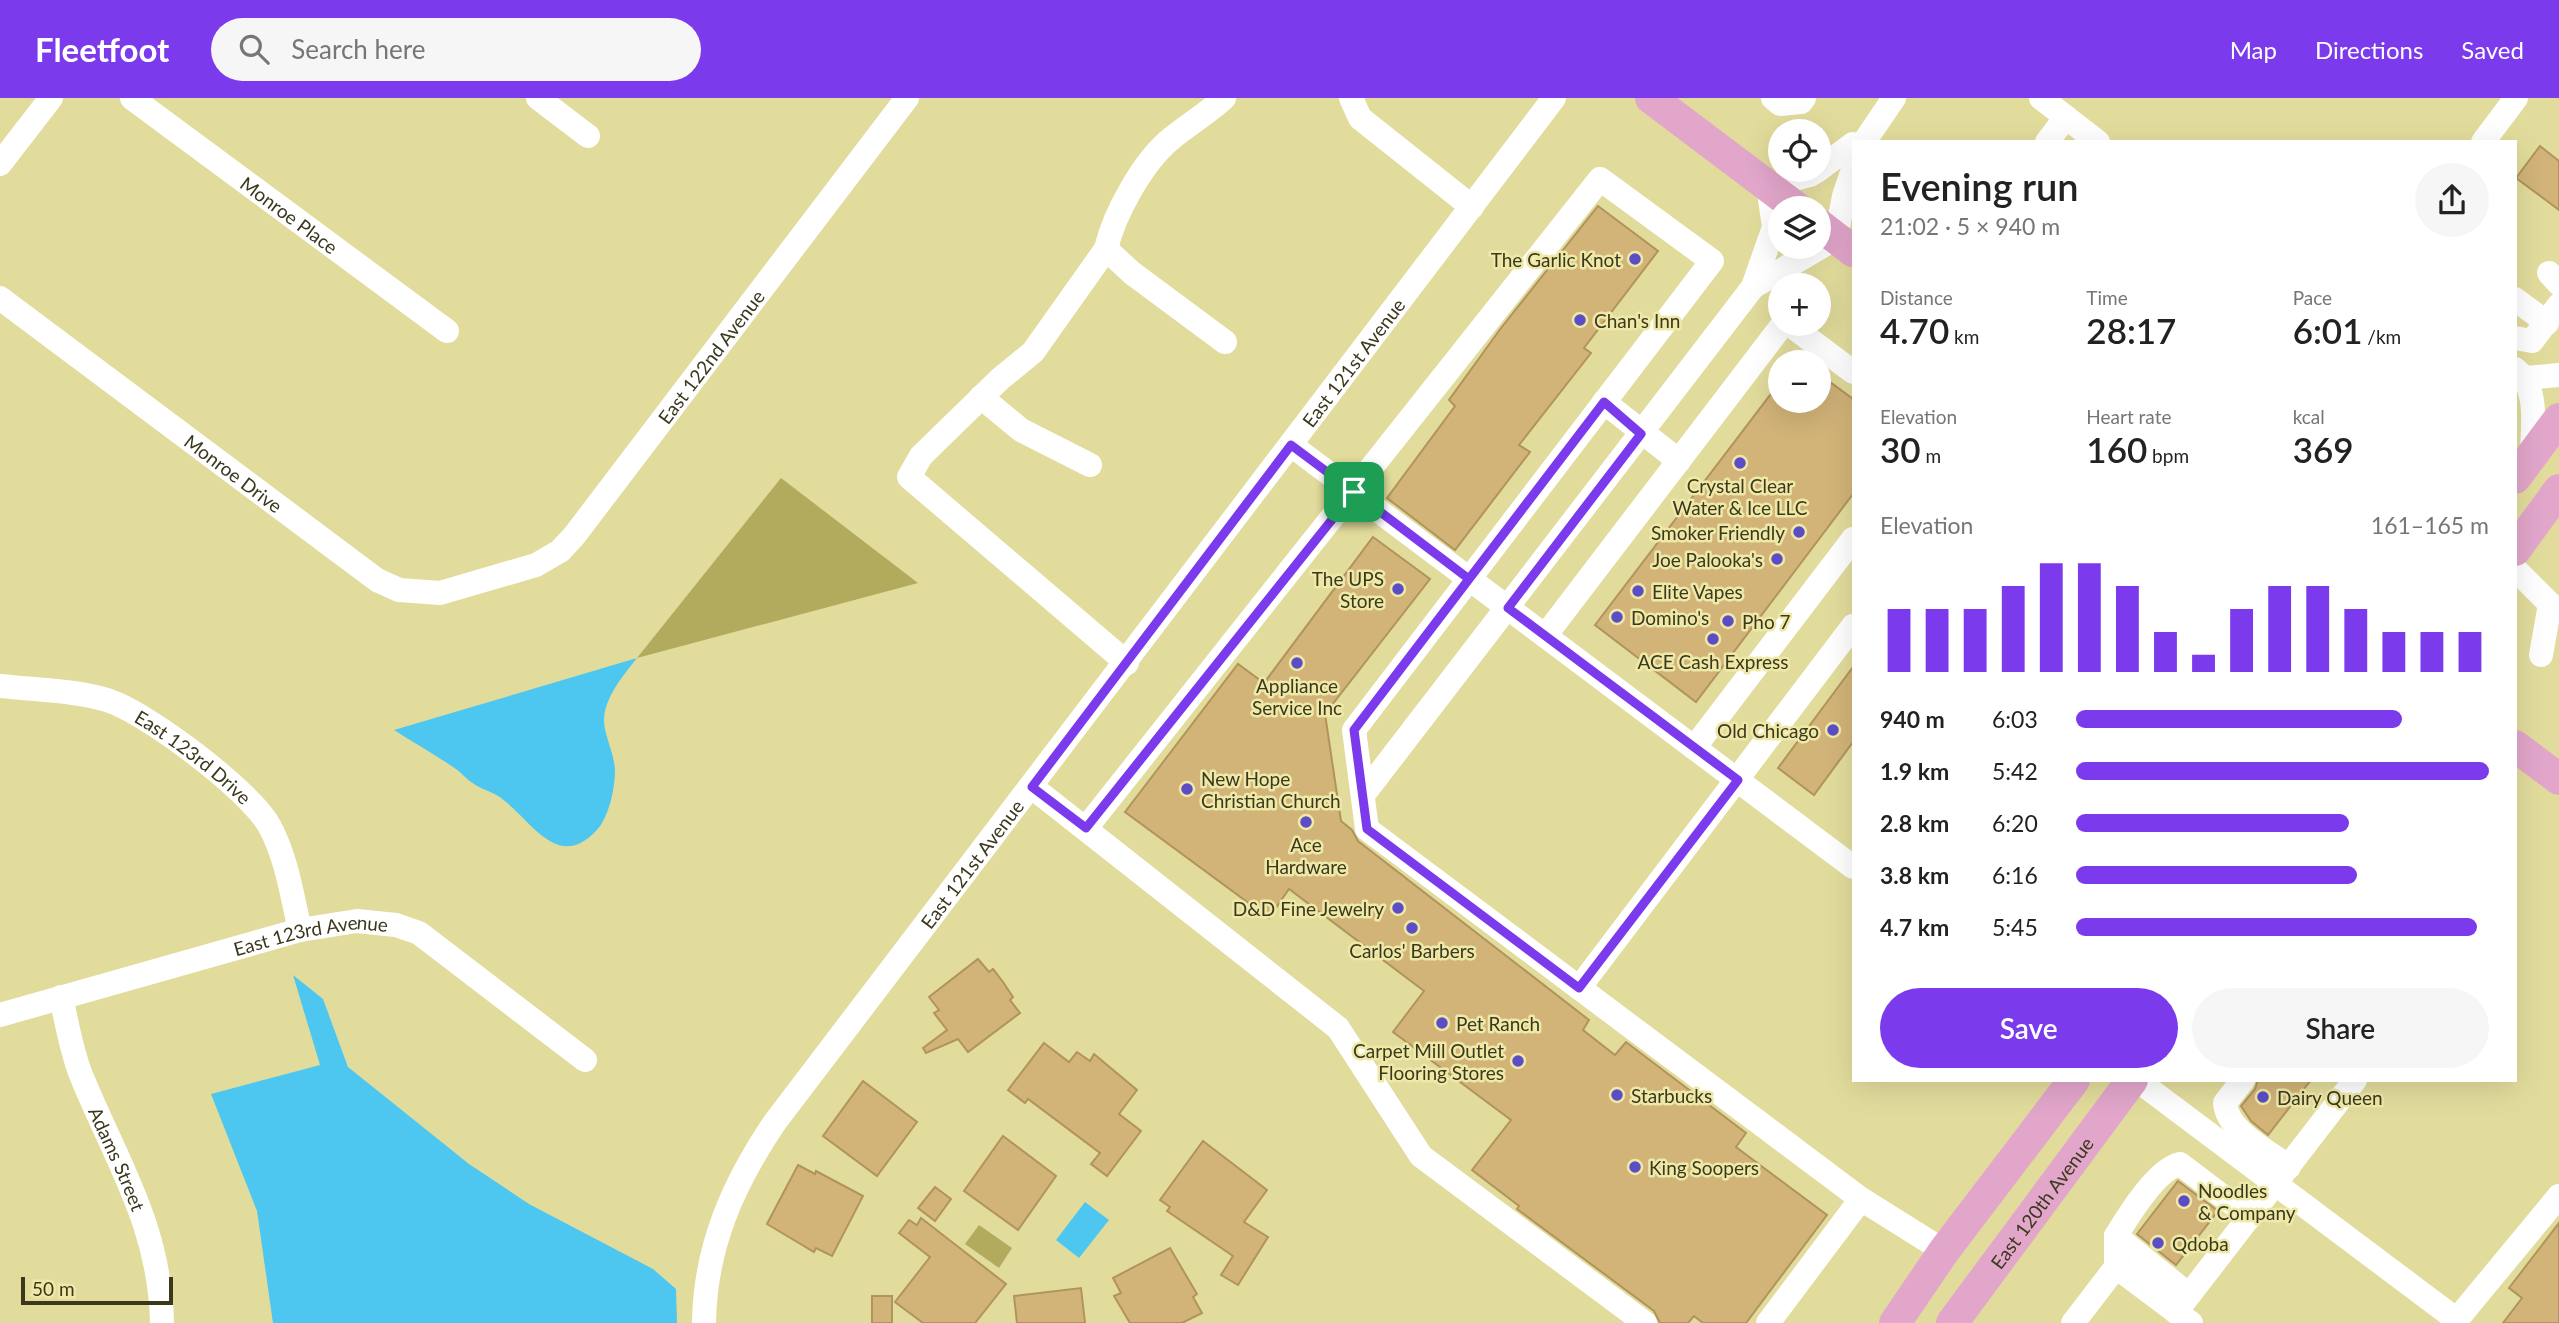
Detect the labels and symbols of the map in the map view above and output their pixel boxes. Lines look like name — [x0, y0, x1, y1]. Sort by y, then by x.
street label: Monroe Place — [236, 171, 343, 258]
place label: The Garlic Knot — [1491, 248, 1621, 271]
marker: The Garlic Knot — [1627, 251, 1643, 267]
street label: East 122nd Avenue — [652, 285, 769, 428]
street label: East 121st Avenue — [1297, 293, 1409, 431]
place label: Chan's Inn — [1594, 309, 1680, 332]
marker: Chan's Inn — [1572, 312, 1588, 328]
street label: Monroe Drive — [180, 429, 287, 517]
marker: Crystal Clear Water & Ice LLC — [1732, 455, 1748, 471]
pin — [1324, 462, 1384, 522]
place label: Crystal Clear Water & Ice LLC — [1673, 474, 1808, 519]
place label: Smoker Friendly — [1651, 521, 1785, 544]
marker: Smoker Friendly — [1791, 524, 1807, 540]
place label: Joe Palooka's — [1652, 548, 1763, 571]
marker: Joe Palooka's — [1769, 551, 1785, 567]
place label: The UPS Store — [1312, 567, 1384, 612]
place label: Elite Vapes — [1652, 580, 1743, 603]
marker: The UPS Store — [1390, 581, 1406, 597]
marker: Elite Vapes — [1630, 583, 1646, 599]
place label: Domino's — [1631, 606, 1709, 629]
marker: Domino's — [1609, 609, 1625, 625]
place label: Pho 7 — [1742, 610, 1791, 633]
marker: Pho 7 — [1720, 613, 1736, 629]
marker: ACE Cash Express — [1705, 631, 1721, 647]
place label: ACE Cash Express — [1638, 650, 1788, 673]
marker: Appliance Service Inc — [1289, 655, 1305, 671]
place label: Appliance Service Inc — [1252, 674, 1342, 719]
street label: East 123rd Drive — [131, 704, 257, 808]
place label: Old Chicago — [1717, 719, 1819, 742]
marker: Old Chicago — [1825, 722, 1841, 738]
place label: New Hope Christian Church — [1201, 767, 1341, 812]
marker: New Hope Christian Church — [1179, 781, 1195, 797]
street label: East 121st Avenue — [915, 795, 1028, 933]
marker: Ace Hardware — [1298, 814, 1314, 830]
place label: Ace Hardware — [1265, 833, 1347, 878]
place label: D&D Fine Jewelry — [1233, 897, 1384, 920]
marker: D&D Fine Jewelry — [1390, 900, 1406, 916]
street label: East 123rd Avenue — [231, 910, 389, 960]
marker: Carlos' Barbers — [1404, 920, 1420, 936]
place label: Carlos' Barbers — [1349, 939, 1475, 962]
place label: Pet Ranch — [1456, 1012, 1540, 1035]
marker: Pet Ranch — [1434, 1015, 1450, 1031]
place label: Carpet Mill Outlet Flooring Stores — [1353, 1039, 1504, 1084]
marker: Carpet Mill Outlet Flooring Stores — [1510, 1053, 1526, 1069]
place label: Starbucks — [1631, 1084, 1712, 1107]
place label: Dairy Queen — [2277, 1086, 2383, 1109]
marker: Starbucks — [1609, 1087, 1625, 1103]
marker: Dairy Queen — [2255, 1089, 2271, 1105]
street label: Adams Street — [85, 1103, 151, 1214]
street label: East 120th Avenue — [1985, 1132, 2098, 1273]
place label: King Soopers — [1649, 1156, 1759, 1179]
marker: King Soopers — [1627, 1159, 1643, 1175]
place label: Noodles & Company — [2198, 1179, 2296, 1224]
marker: Noodles & Company — [2176, 1193, 2192, 1209]
place label: Qdoba — [2172, 1232, 2229, 1255]
marker: Qdoba — [2150, 1235, 2166, 1251]
scale bar — [21, 1274, 173, 1306]

